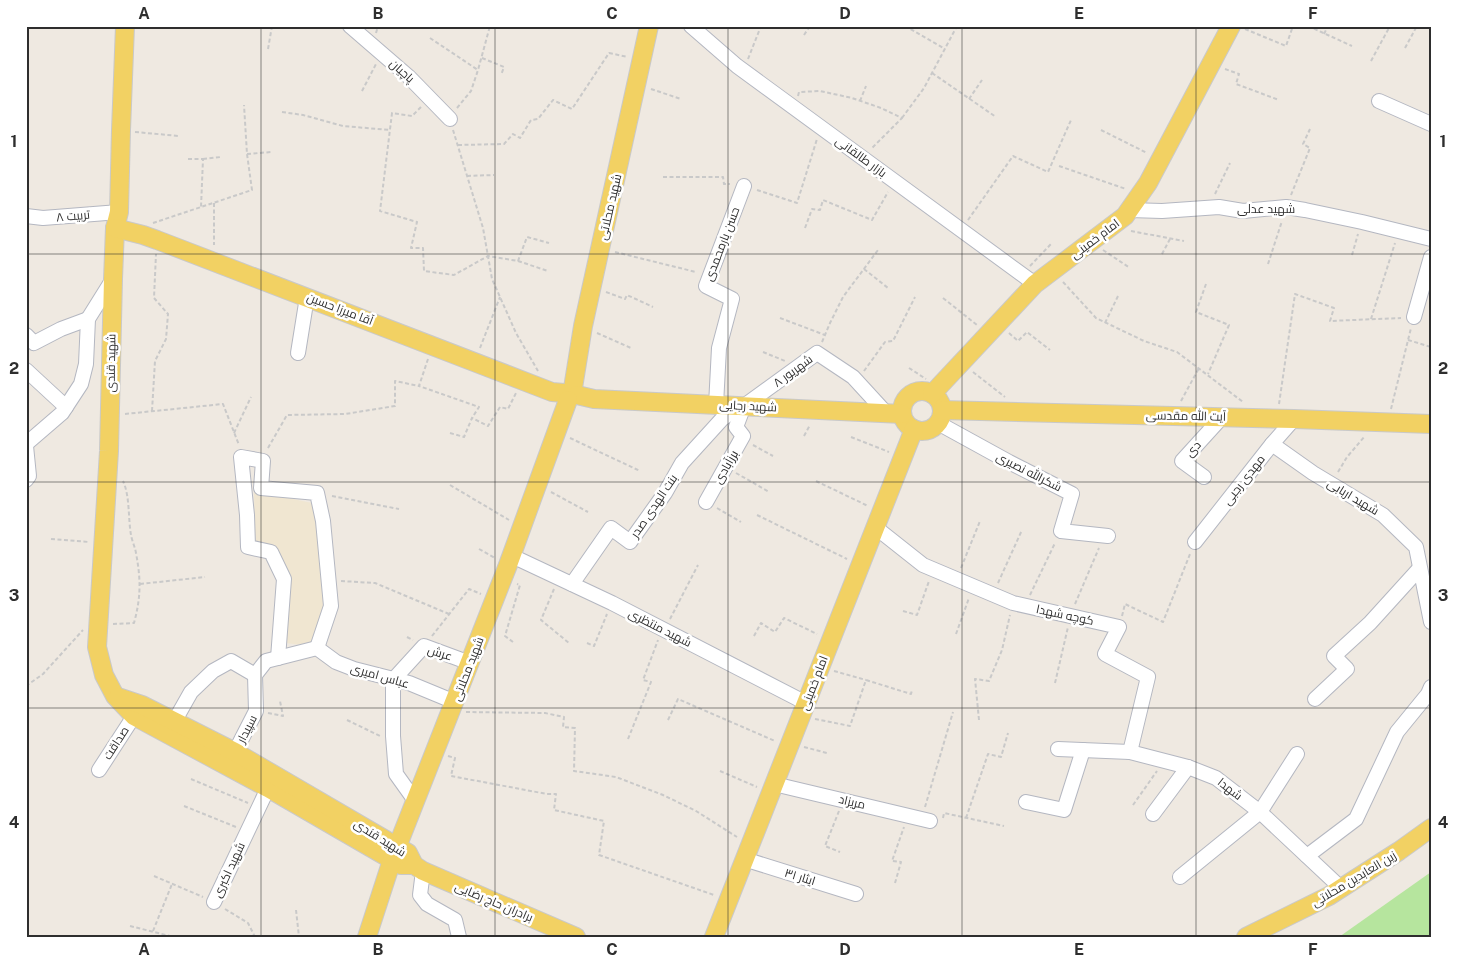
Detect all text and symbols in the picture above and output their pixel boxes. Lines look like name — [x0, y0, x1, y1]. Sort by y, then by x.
text: A — [138, 4, 150, 23]
text: B — [373, 4, 384, 23]
text: C — [606, 4, 618, 23]
text: D — [839, 4, 851, 23]
text: E — [1074, 4, 1084, 23]
text: F — [1308, 4, 1318, 23]
street label: پاچیان — [385, 56, 418, 88]
text: 1 — [11, 132, 17, 151]
text: 1 — [1440, 132, 1446, 151]
street label: بازار طالقانی — [833, 134, 889, 180]
street label: شهید محلاتی — [596, 172, 624, 241]
street label: شهید عدلی — [1237, 202, 1295, 216]
street label: حسن یارمحمدی — [701, 205, 743, 283]
street label: تربیت ۸ — [56, 207, 91, 224]
street label: امام خمینی — [1068, 216, 1123, 263]
street label: آقا میرزا حسین — [305, 290, 376, 328]
street label: شهید قندی — [103, 333, 119, 392]
street label: ۸ شهریور — [771, 352, 815, 390]
text: 2 — [9, 359, 19, 378]
text: 2 — [1438, 359, 1448, 378]
street label: شهید رجایی — [719, 397, 777, 415]
street label: آیت الله مقدسی — [1146, 407, 1227, 424]
street label: دی — [1182, 438, 1204, 460]
street label: برزآبادی — [711, 448, 741, 486]
street label: شکرالله نصیری — [994, 449, 1065, 495]
street label: مهدی رجبی — [1220, 452, 1268, 508]
street label: بنت الهدی صدر — [627, 472, 680, 541]
street label: شهید اربابی — [1325, 476, 1381, 518]
text: 3 — [9, 586, 19, 605]
text: 3 — [1438, 586, 1448, 605]
street label: کوچه شهدا — [1035, 602, 1095, 630]
street label: شهید منتظری — [626, 606, 694, 650]
street label: شهید محلاتی — [449, 635, 487, 703]
street label: عرش — [426, 642, 454, 664]
street label: امام خمینی — [797, 654, 832, 713]
street label: عباس امیری — [349, 661, 411, 691]
street label: سپیدار — [234, 712, 261, 747]
street label: صداقت — [100, 724, 132, 762]
street label: شهدا — [1215, 775, 1245, 803]
street label: مریزاد — [837, 792, 867, 812]
text: 4 — [9, 813, 20, 832]
text: 4 — [1438, 813, 1449, 832]
street label: شهید قندی — [351, 817, 409, 860]
street label: شهید اکبری — [210, 840, 248, 900]
street label: زین العابدین محلاتی — [1309, 848, 1399, 910]
street label: ایثار ۳۱ — [783, 866, 817, 888]
street label: برادران حاج رضایی — [452, 879, 535, 926]
text: A — [138, 940, 150, 959]
text: B — [373, 940, 384, 959]
text: C — [606, 940, 618, 959]
text: D — [839, 940, 851, 959]
text: E — [1074, 940, 1084, 959]
text: F — [1308, 940, 1318, 959]

